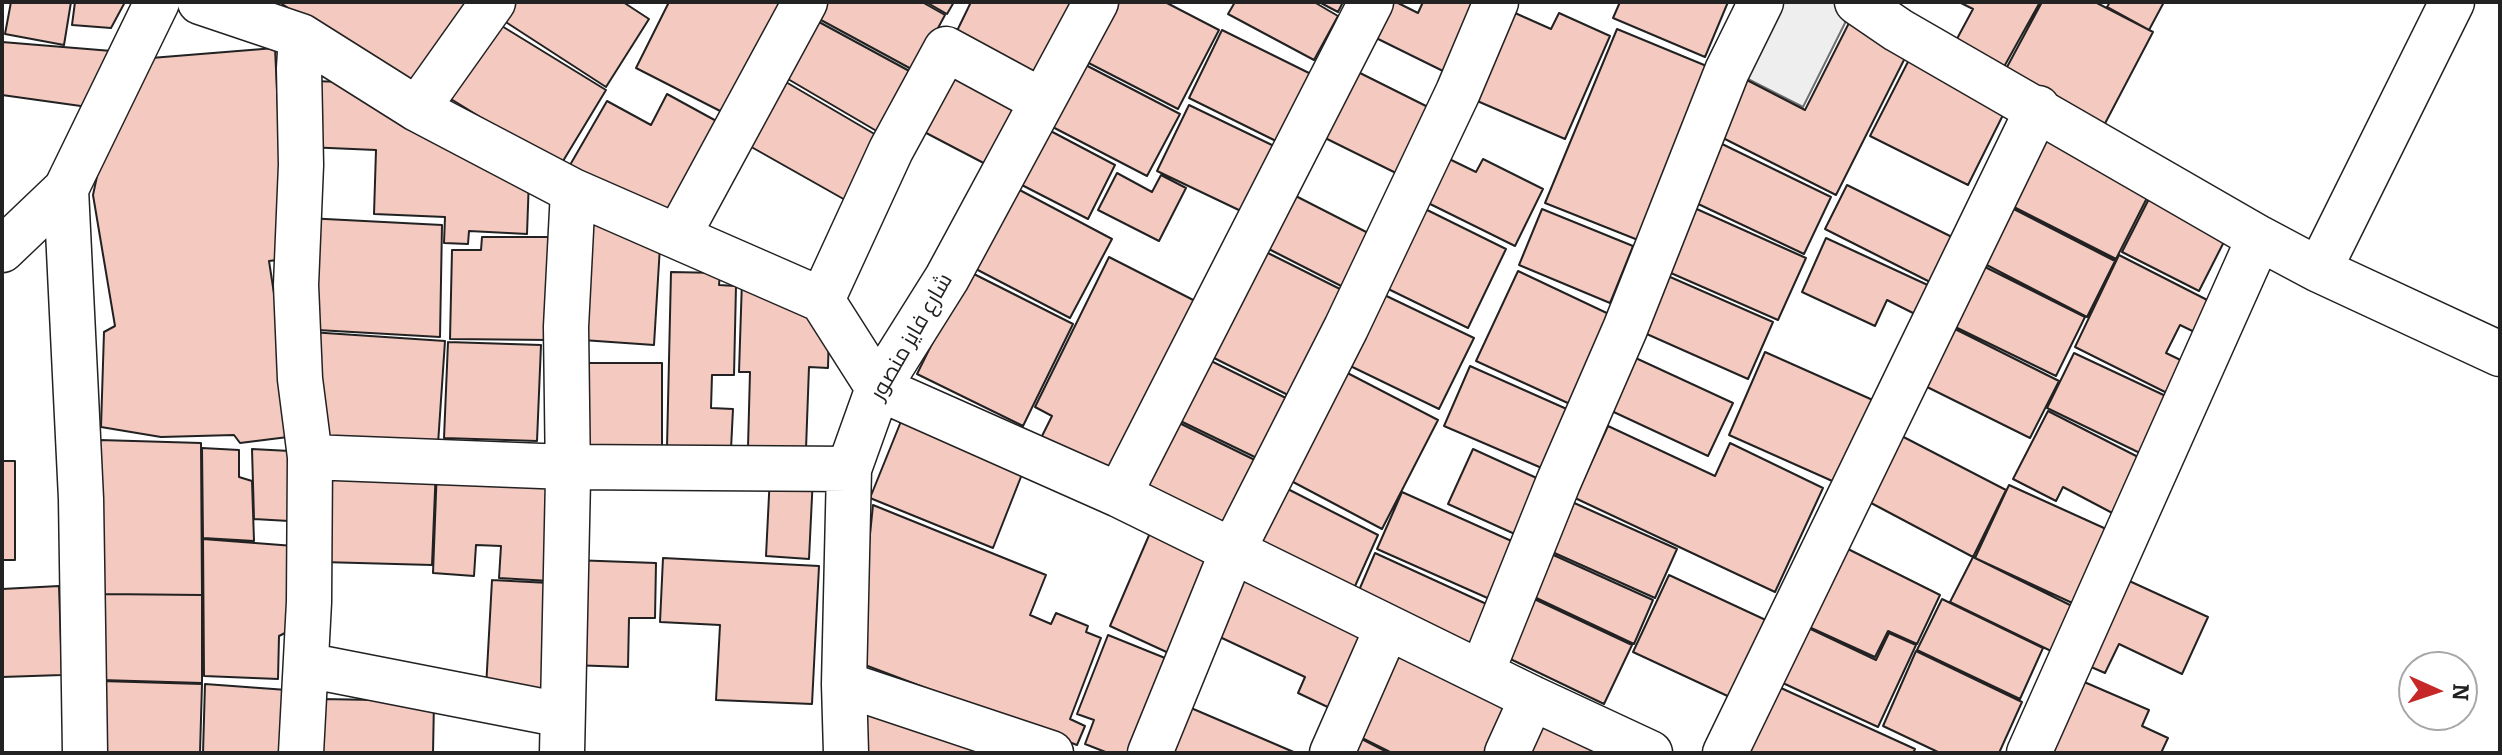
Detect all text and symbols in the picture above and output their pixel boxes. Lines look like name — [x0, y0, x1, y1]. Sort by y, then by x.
street label: شارع فايز منصور — [865, 269, 959, 405]
north arrow — [2398, 651, 2478, 731]
text: N — [2447, 683, 2474, 701]

